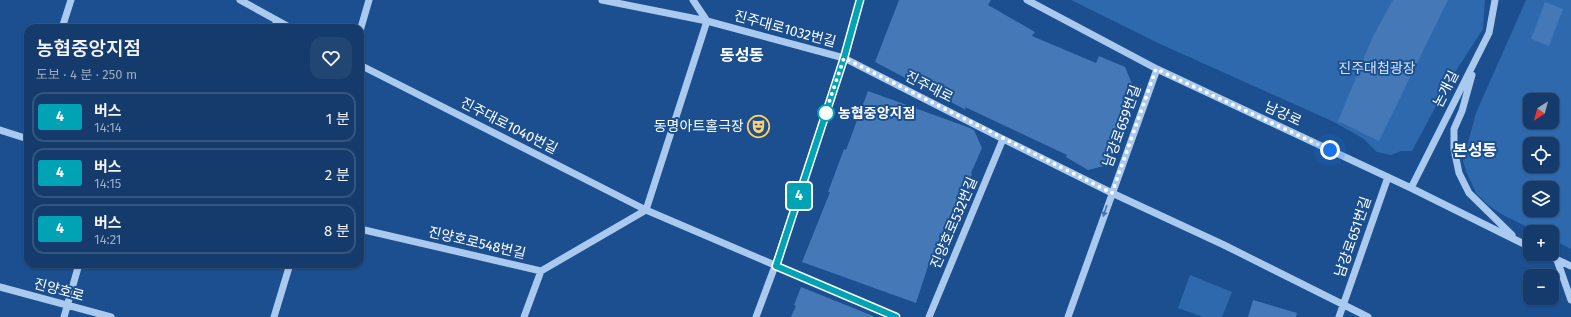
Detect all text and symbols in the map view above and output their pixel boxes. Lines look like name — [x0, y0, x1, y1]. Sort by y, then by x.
street label: 진주대로1032번길 — [732, 7, 838, 51]
text: 농협중앙지점 — [36, 37, 141, 60]
button: heart — [310, 37, 352, 79]
district label: 동성동 — [720, 46, 764, 65]
park label: 진주대첩광장 — [1338, 60, 1416, 77]
text: 도보 · 4 분 · 250 m — [36, 67, 137, 82]
street label: 진주대로 — [902, 68, 956, 106]
street label: 논개길 — [1430, 68, 1462, 110]
street label: 남강로659번길 — [1099, 83, 1145, 169]
north arrow — [1523, 93, 1559, 129]
map controls — [1523, 93, 1559, 305]
street label: 진주대로1040번길 — [458, 94, 560, 158]
street label: 남강로 — [1262, 98, 1304, 130]
text: 버스 — [94, 102, 122, 120]
marker: 농협중앙지점 — [817, 104, 835, 122]
place label: 농협중앙지점 — [838, 105, 915, 122]
text: 4 — [56, 108, 64, 125]
text: 1 분 — [326, 110, 350, 128]
theatre icon: 동명아트홀극장 — [746, 113, 772, 139]
place label: 동명아트홀극장 — [654, 118, 744, 135]
text: 14:14 — [94, 120, 122, 135]
button: locate — [1523, 137, 1559, 173]
your location — [1320, 140, 1340, 160]
district label: 본성동 — [1453, 141, 1497, 160]
text: 버스 — [94, 158, 122, 176]
text: 4 — [56, 164, 64, 181]
text: 2 분 — [325, 166, 350, 184]
street label: 진양호로532번길 — [927, 175, 981, 271]
text: 14:15 — [94, 176, 121, 191]
button: layers — [1523, 181, 1559, 217]
line badge: 4 — [786, 183, 812, 209]
text: 4 — [795, 187, 803, 204]
street label: 남강로651번길 — [1331, 194, 1375, 280]
one-way arrow — [1102, 205, 1108, 217]
text: 버스 — [94, 214, 122, 232]
text: 4 — [56, 220, 64, 237]
text: 8 분 — [324, 222, 350, 240]
street label: 진양호로548번길 — [427, 224, 527, 262]
button: + — [1523, 225, 1559, 261]
text: 14:21 — [94, 232, 121, 247]
button: − — [1523, 269, 1559, 305]
street label: 진양호로 — [32, 275, 86, 305]

